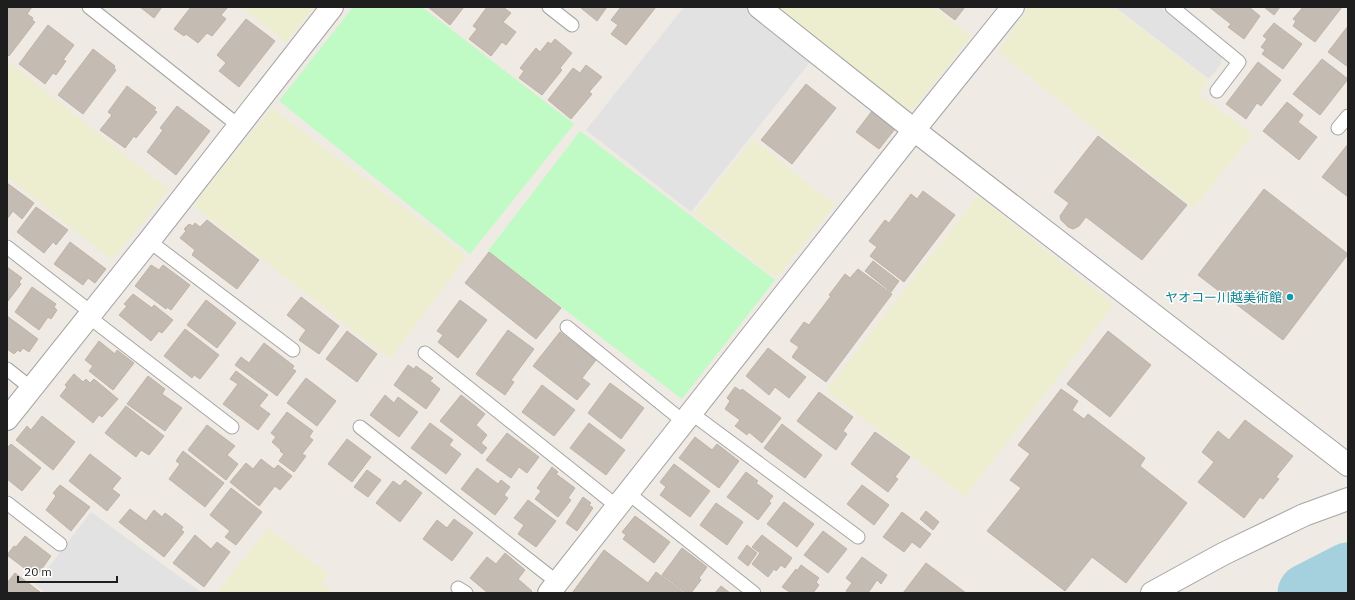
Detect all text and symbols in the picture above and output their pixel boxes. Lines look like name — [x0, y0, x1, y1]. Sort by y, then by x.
place label: ヤオコー川越美術館 — [1165, 289, 1282, 306]
marker: ヤオコー川越美術館 — [1285, 292, 1295, 302]
scale bar — [18, 558, 117, 584]
text: 20 m — [24, 564, 52, 579]

